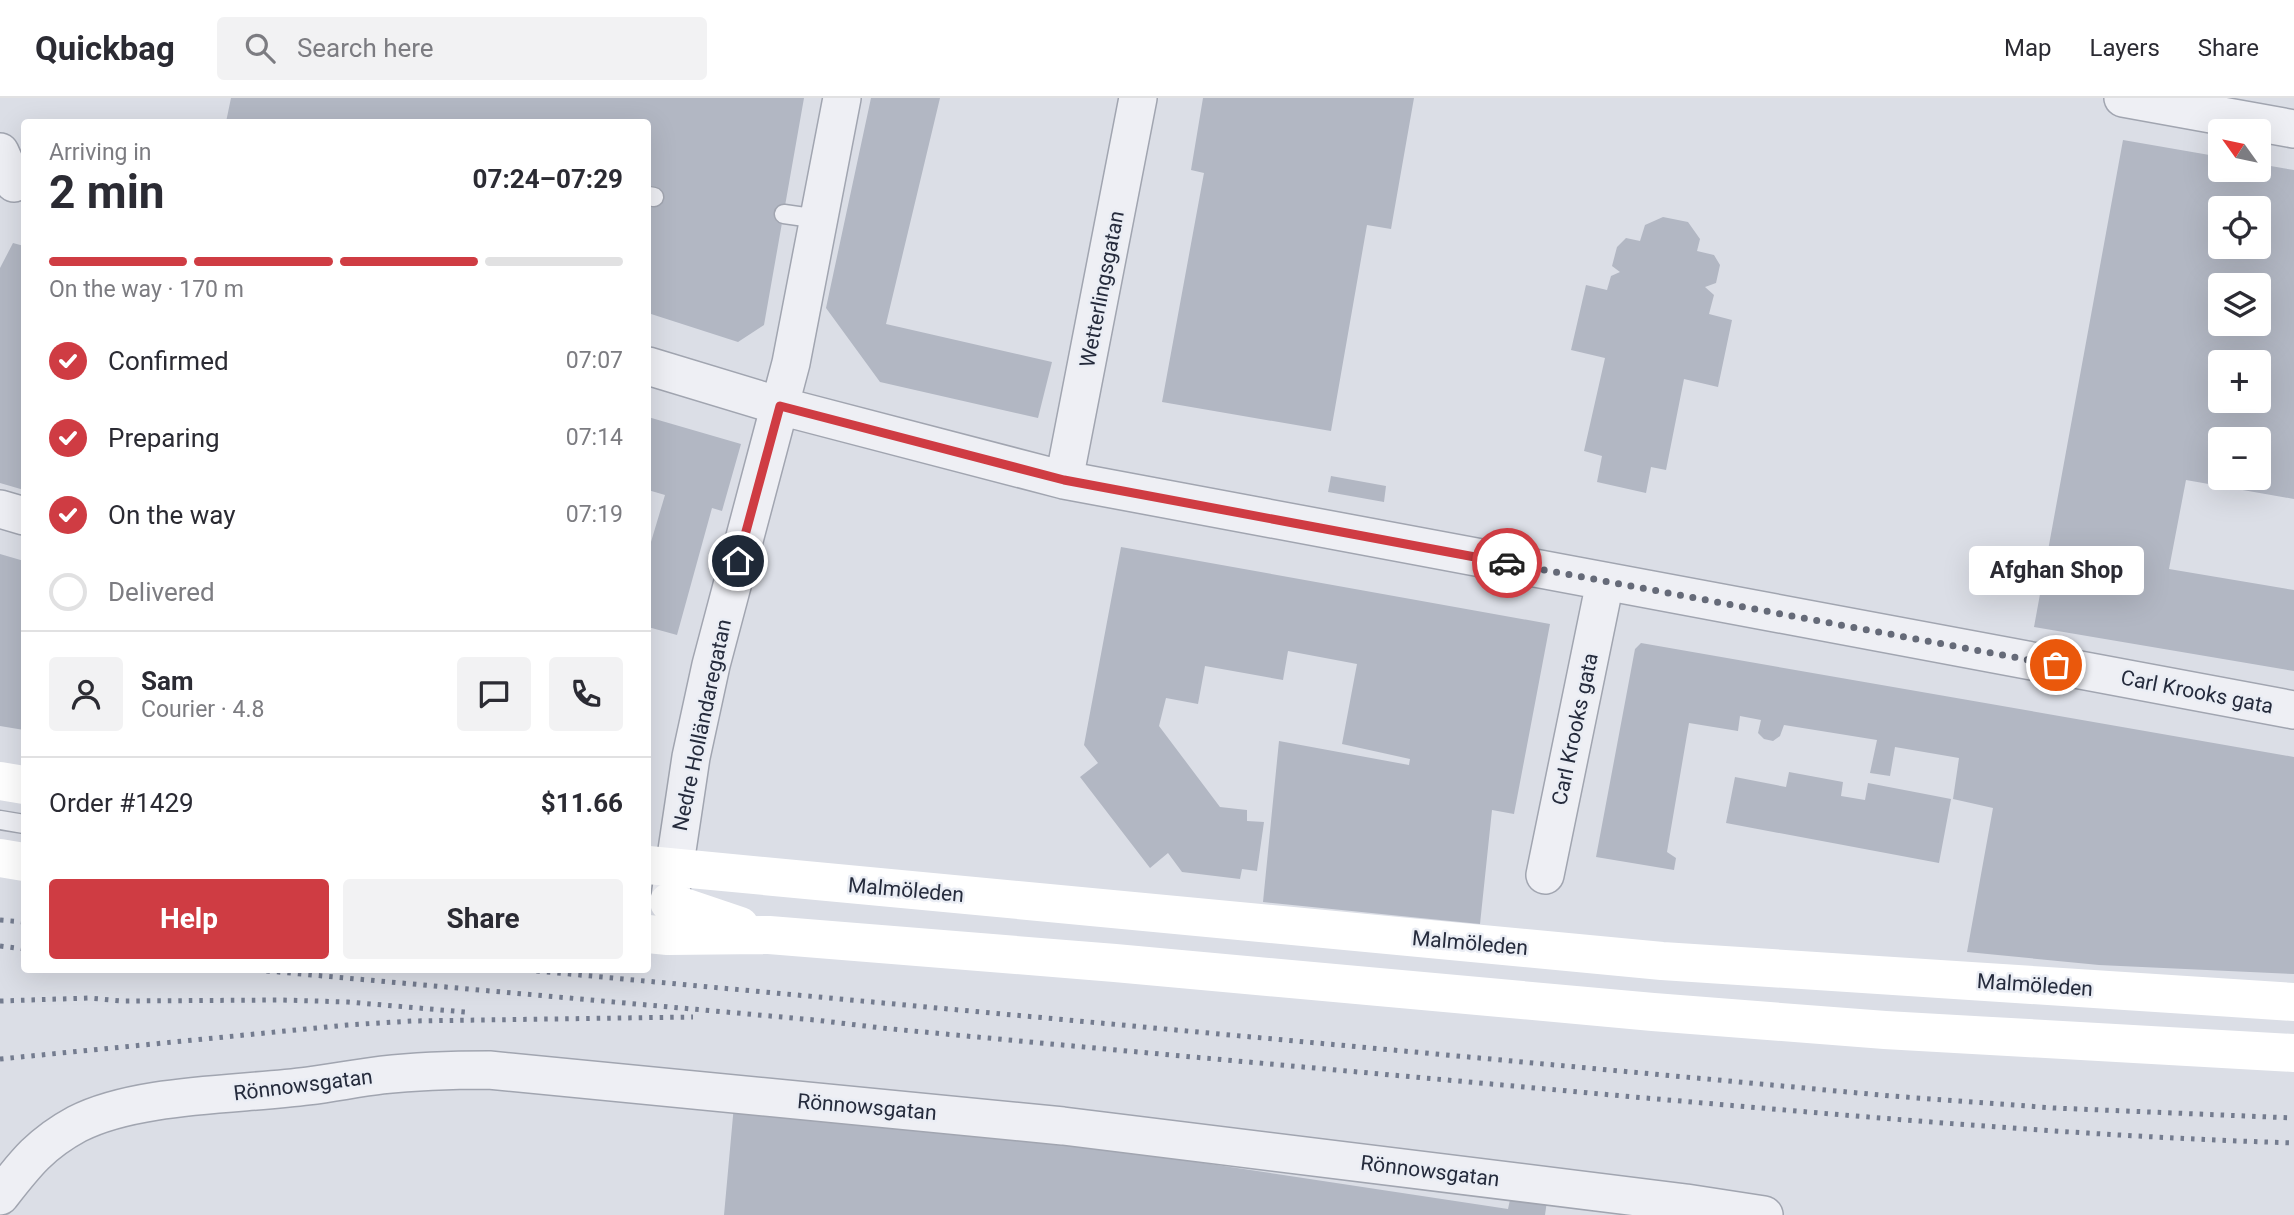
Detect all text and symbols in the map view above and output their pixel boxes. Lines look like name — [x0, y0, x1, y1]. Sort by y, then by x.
search box — [217, 17, 707, 80]
text: Quickbag — [35, 29, 175, 68]
icon: search — [241, 29, 279, 67]
text: Search here — [297, 33, 434, 63]
text: Map — [2004, 34, 2052, 62]
text: Layers — [2090, 34, 2160, 62]
text: Share — [2198, 34, 2259, 62]
north arrow — [2208, 119, 2272, 182]
map controls — [2208, 119, 2271, 490]
text: Arriving in — [49, 139, 152, 166]
text: 07:24–07:29 — [473, 164, 623, 194]
text: 2 min — [49, 165, 165, 219]
button: locate — [2208, 196, 2271, 259]
street label: Wetterlingsgatan — [1075, 209, 1129, 369]
button: layers — [2208, 273, 2271, 336]
text: On the way · 170 m — [49, 276, 244, 303]
icon: check — [49, 342, 87, 380]
text: Confirmed — [108, 346, 229, 376]
text: 07:07 — [566, 347, 623, 374]
button: + — [2208, 350, 2271, 413]
icon: check — [49, 419, 87, 457]
text: Preparing — [108, 423, 220, 453]
text: 07:14 — [566, 424, 623, 451]
button: − — [2208, 427, 2271, 490]
icon: check — [49, 496, 87, 534]
text: On the way — [108, 500, 236, 530]
text: 07:19 — [566, 501, 623, 528]
courier — [1472, 528, 1542, 598]
pin — [708, 531, 768, 591]
icon: home — [719, 542, 757, 580]
icon: car — [1488, 544, 1526, 582]
callout: Afghan Shop — [1968, 546, 2144, 595]
text: Afghan Shop — [1990, 557, 2123, 584]
text: Delivered — [108, 577, 215, 607]
street label: Nedre Holländaregatan — [668, 617, 736, 833]
pin — [2026, 635, 2086, 695]
icon: bag — [2037, 646, 2075, 684]
street label: Carl Krooks gata — [1547, 651, 1603, 807]
button: person — [49, 657, 123, 731]
button: chat — [457, 657, 531, 731]
button: phone — [549, 657, 623, 731]
street label: Carl Krooks gata — [2119, 665, 2275, 719]
text: Sam — [141, 666, 193, 696]
text: Courier · 4.8 — [141, 696, 264, 723]
text: Order #1429 — [49, 788, 194, 818]
text: $11.66 — [541, 788, 623, 818]
street label: Malmöleden — [847, 873, 965, 907]
button: Help — [49, 879, 329, 959]
button: Share — [343, 879, 623, 959]
street label: Malmöleden — [1411, 926, 1529, 960]
street label: Malmöleden — [1976, 969, 2094, 1001]
street label: Rönnowsgatan — [232, 1065, 374, 1105]
street label: Rönnowsgatan — [796, 1089, 938, 1125]
street label: Rönnowsgatan — [1359, 1151, 1501, 1191]

